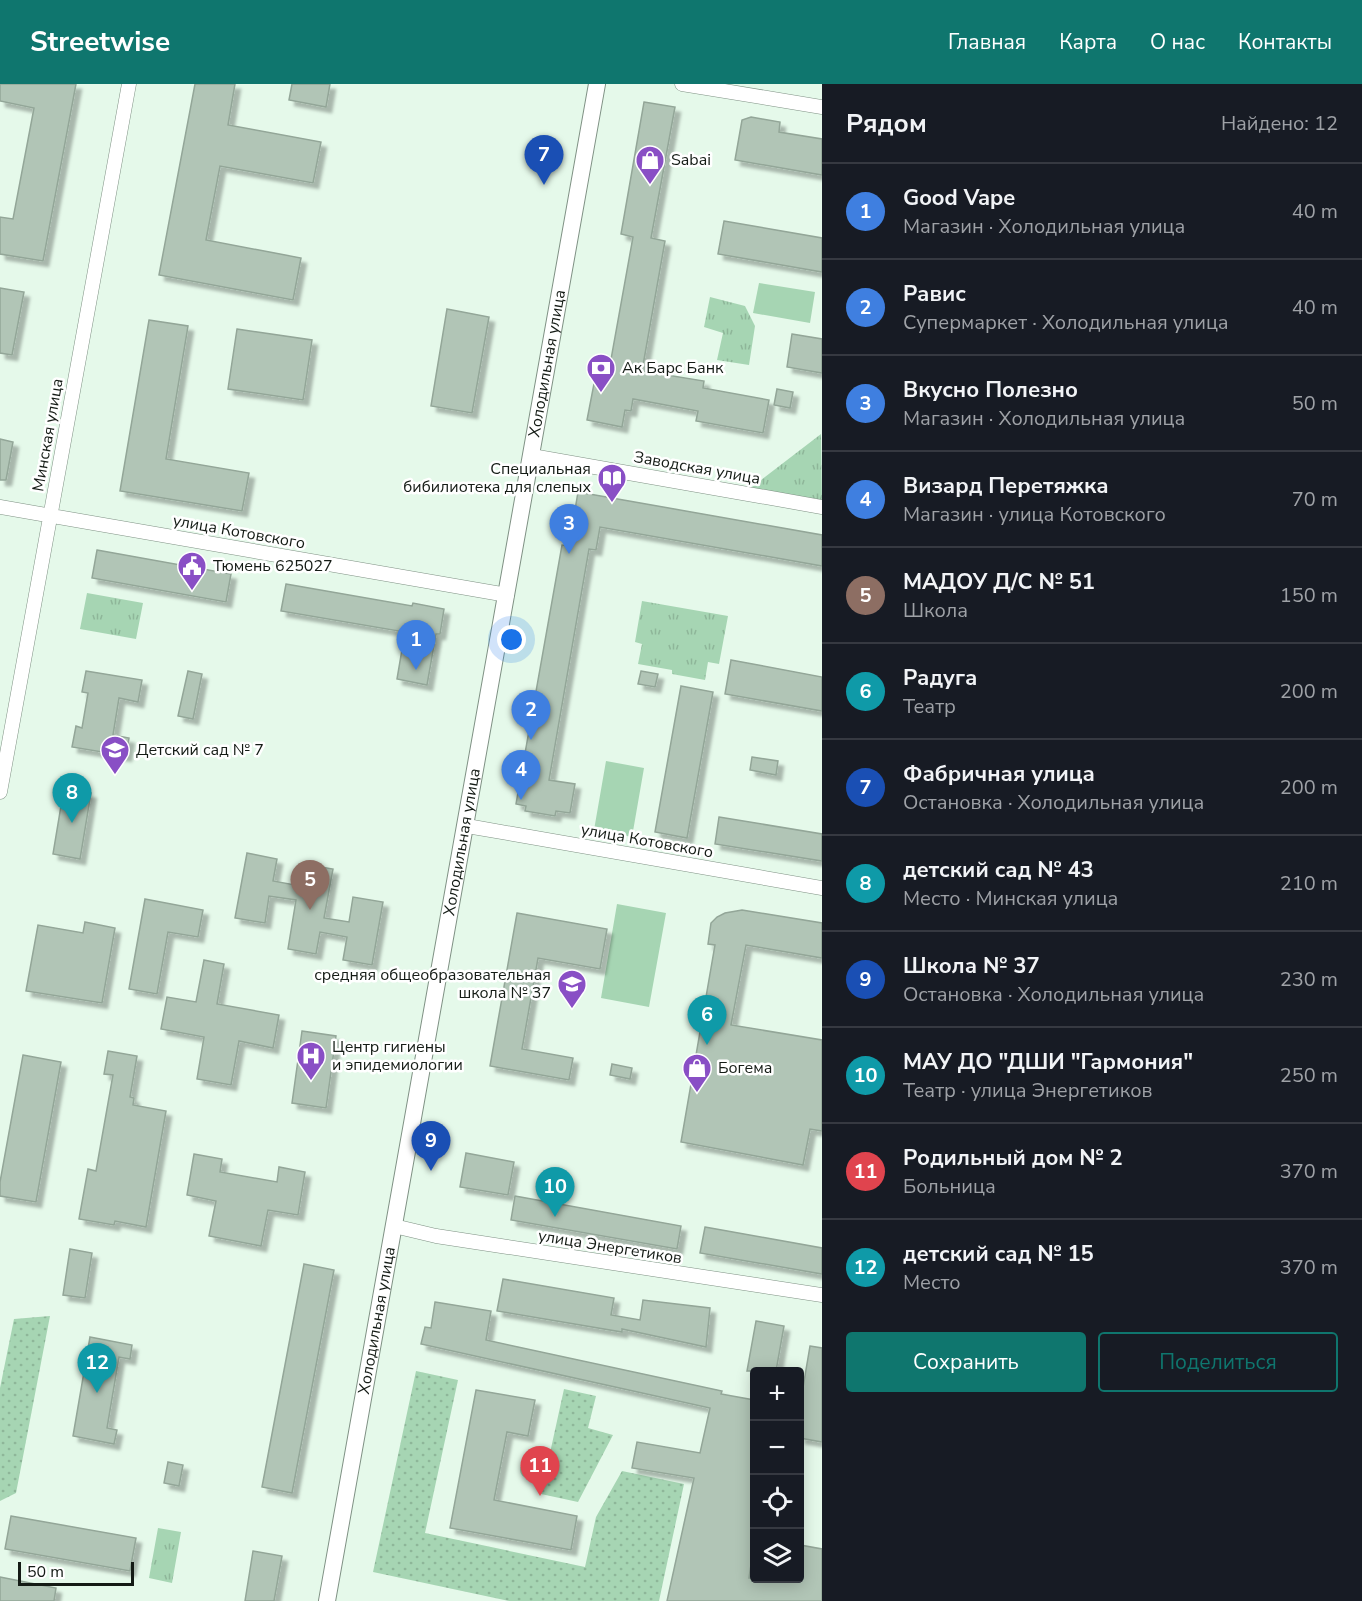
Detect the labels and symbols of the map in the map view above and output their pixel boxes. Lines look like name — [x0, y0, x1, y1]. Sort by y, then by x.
pin: 7 — [524, 135, 564, 185]
shop icon: Sabai — [634, 144, 666, 186]
place label: Sabai — [671, 149, 711, 171]
street label: Холодильная улица — [523, 288, 571, 439]
bank icon: Ак Барс Банк — [585, 352, 617, 394]
place label: Ак Барс Банк — [622, 357, 724, 379]
street label: Минская улица — [27, 377, 69, 493]
street label: Заводская улица — [632, 446, 762, 490]
place label: Специальная бибилиотека для слепых — [403, 458, 591, 498]
library icon: Специальная бибилиотека для слепых — [596, 462, 628, 504]
pin: 3 — [550, 504, 588, 554]
street label: улица Котовского — [171, 510, 307, 554]
public building icon: Тюмень 625027 — [176, 550, 208, 592]
place label: Тюмень 625027 — [213, 555, 333, 577]
pin: 1 — [396, 620, 436, 670]
your location — [497, 625, 526, 654]
pin: 2 — [512, 690, 550, 740]
school or university icon: Детский сад № 7 — [99, 734, 131, 776]
place label: Детский сад № 7 — [136, 739, 264, 761]
pin: 4 — [502, 750, 540, 800]
street label: Холодильная улица — [438, 766, 486, 917]
pin: 8 — [52, 774, 92, 823]
street label: улица Котовского — [579, 819, 715, 863]
pin: 5 — [290, 860, 330, 910]
place label: средняя общеобразовательная школа № 37 — [314, 964, 551, 1004]
school or university icon: средняя общеобразовательная школа № 37 — [556, 968, 588, 1010]
pin: 6 — [688, 996, 726, 1045]
place label: Центр гигиены и эпидемиологии — [332, 1036, 463, 1076]
hospital icon: Центр гигиены и эпидемиологии — [295, 1040, 327, 1082]
shop icon: Богема — [681, 1052, 713, 1094]
place label: Богема — [718, 1057, 772, 1079]
pin: 9 — [412, 1122, 450, 1171]
pin: 10 — [536, 1168, 574, 1217]
street label: улица Энергетиков — [536, 1225, 684, 1269]
street label: Холодильная улица — [353, 1245, 401, 1396]
pin: 12 — [78, 1344, 116, 1393]
pin: 11 — [520, 1446, 560, 1496]
scale bar — [18, 1559, 134, 1586]

